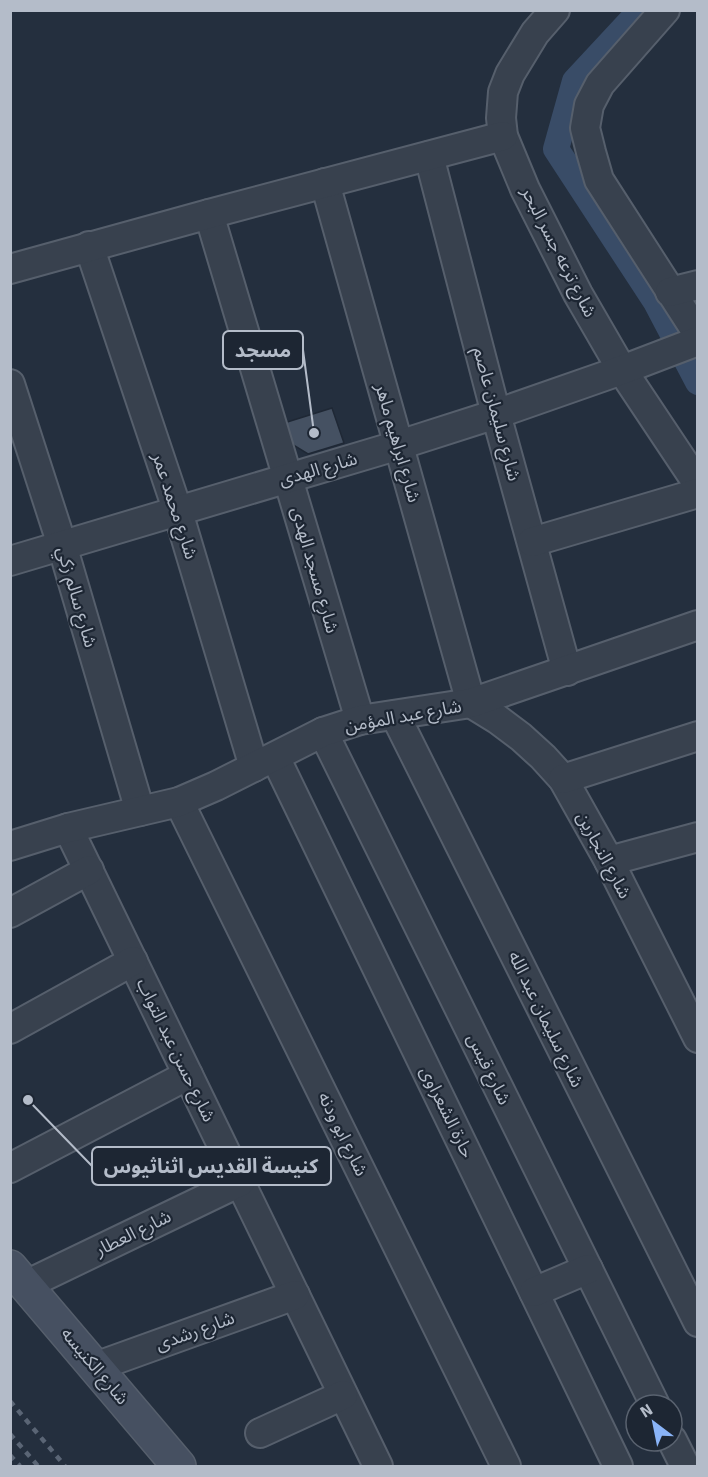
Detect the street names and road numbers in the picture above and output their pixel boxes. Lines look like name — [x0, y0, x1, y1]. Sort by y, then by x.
street label: شارع ترعه جسر البحر — [513, 182, 601, 322]
street label: شارع سليمان عاصم — [466, 345, 525, 484]
street label: شارع ابراهيم ماهر — [367, 380, 425, 506]
street label: شارع الهدى — [276, 447, 360, 494]
street label: شارع محمد عمر — [144, 449, 203, 563]
street label: شارع مسجد الهدى — [284, 504, 344, 636]
street label: شارع سالم زكي — [49, 544, 102, 651]
street label: شارع عبد المؤمن — [343, 695, 464, 740]
street label: شارع النجارين — [569, 808, 636, 904]
street label: شارع سليمان عبد الله — [501, 947, 589, 1092]
street label: شارع حسن عبد التواب — [129, 975, 220, 1127]
street label: شارع قيس — [460, 1030, 516, 1110]
street label: حارة الشعراوى — [415, 1063, 479, 1161]
street label: شارع ابو ودنه — [311, 1088, 373, 1181]
street label: شارع العطار — [90, 1205, 176, 1264]
street label: شارع رشدى — [152, 1307, 239, 1358]
street label: شارع الكنيسه — [54, 1323, 134, 1411]

